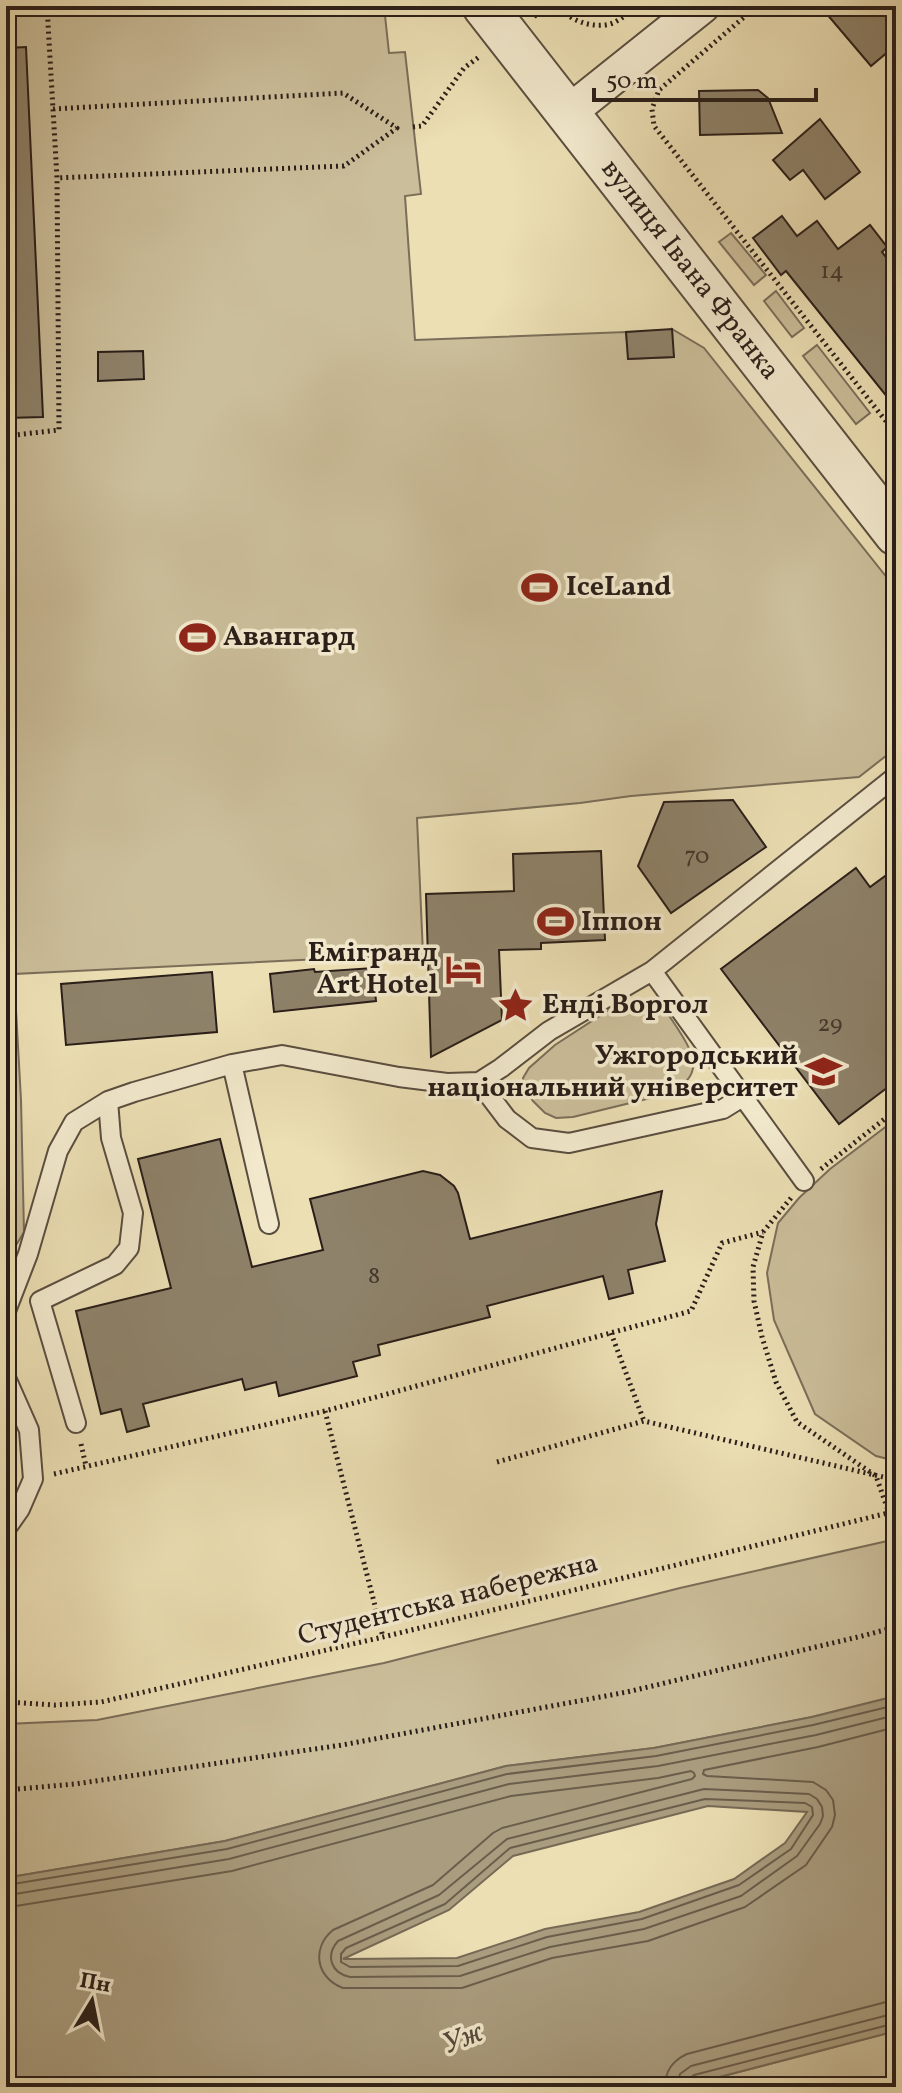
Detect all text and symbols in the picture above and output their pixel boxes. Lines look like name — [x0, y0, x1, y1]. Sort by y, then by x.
scale bar — [594, 52, 816, 102]
text: 50 m — [606, 65, 658, 99]
street label: вулиця Івана Франка — [591, 151, 789, 389]
house number: 14 — [820, 255, 844, 289]
sports icon: IceLand — [521, 568, 559, 606]
place label: IceLand — [566, 568, 671, 607]
sports icon: Авангард — [178, 618, 216, 656]
place label: Авангард — [223, 618, 355, 657]
house number: 70 — [684, 840, 710, 874]
sports icon: Іппон — [536, 903, 574, 941]
place label: Іппон — [581, 903, 662, 942]
place label: Емігранд Art Hotel — [308, 934, 438, 1005]
hotel icon: Емігранд Art Hotel — [445, 950, 483, 988]
place icon: Енді Воргол — [497, 986, 535, 1024]
place label: Енді Воргол — [542, 986, 708, 1025]
house number: 29 — [817, 1008, 843, 1042]
place label: Ужгородський національний університет — [428, 1037, 799, 1108]
school or university icon: Ужгородський національний університет — [805, 1053, 843, 1091]
house number: 8 — [368, 1260, 380, 1294]
street label: Студентська набережна — [294, 1544, 602, 1656]
north arrow — [52, 1961, 132, 2041]
text: Пн — [77, 1966, 113, 2002]
water label: Уж — [437, 2012, 490, 2066]

